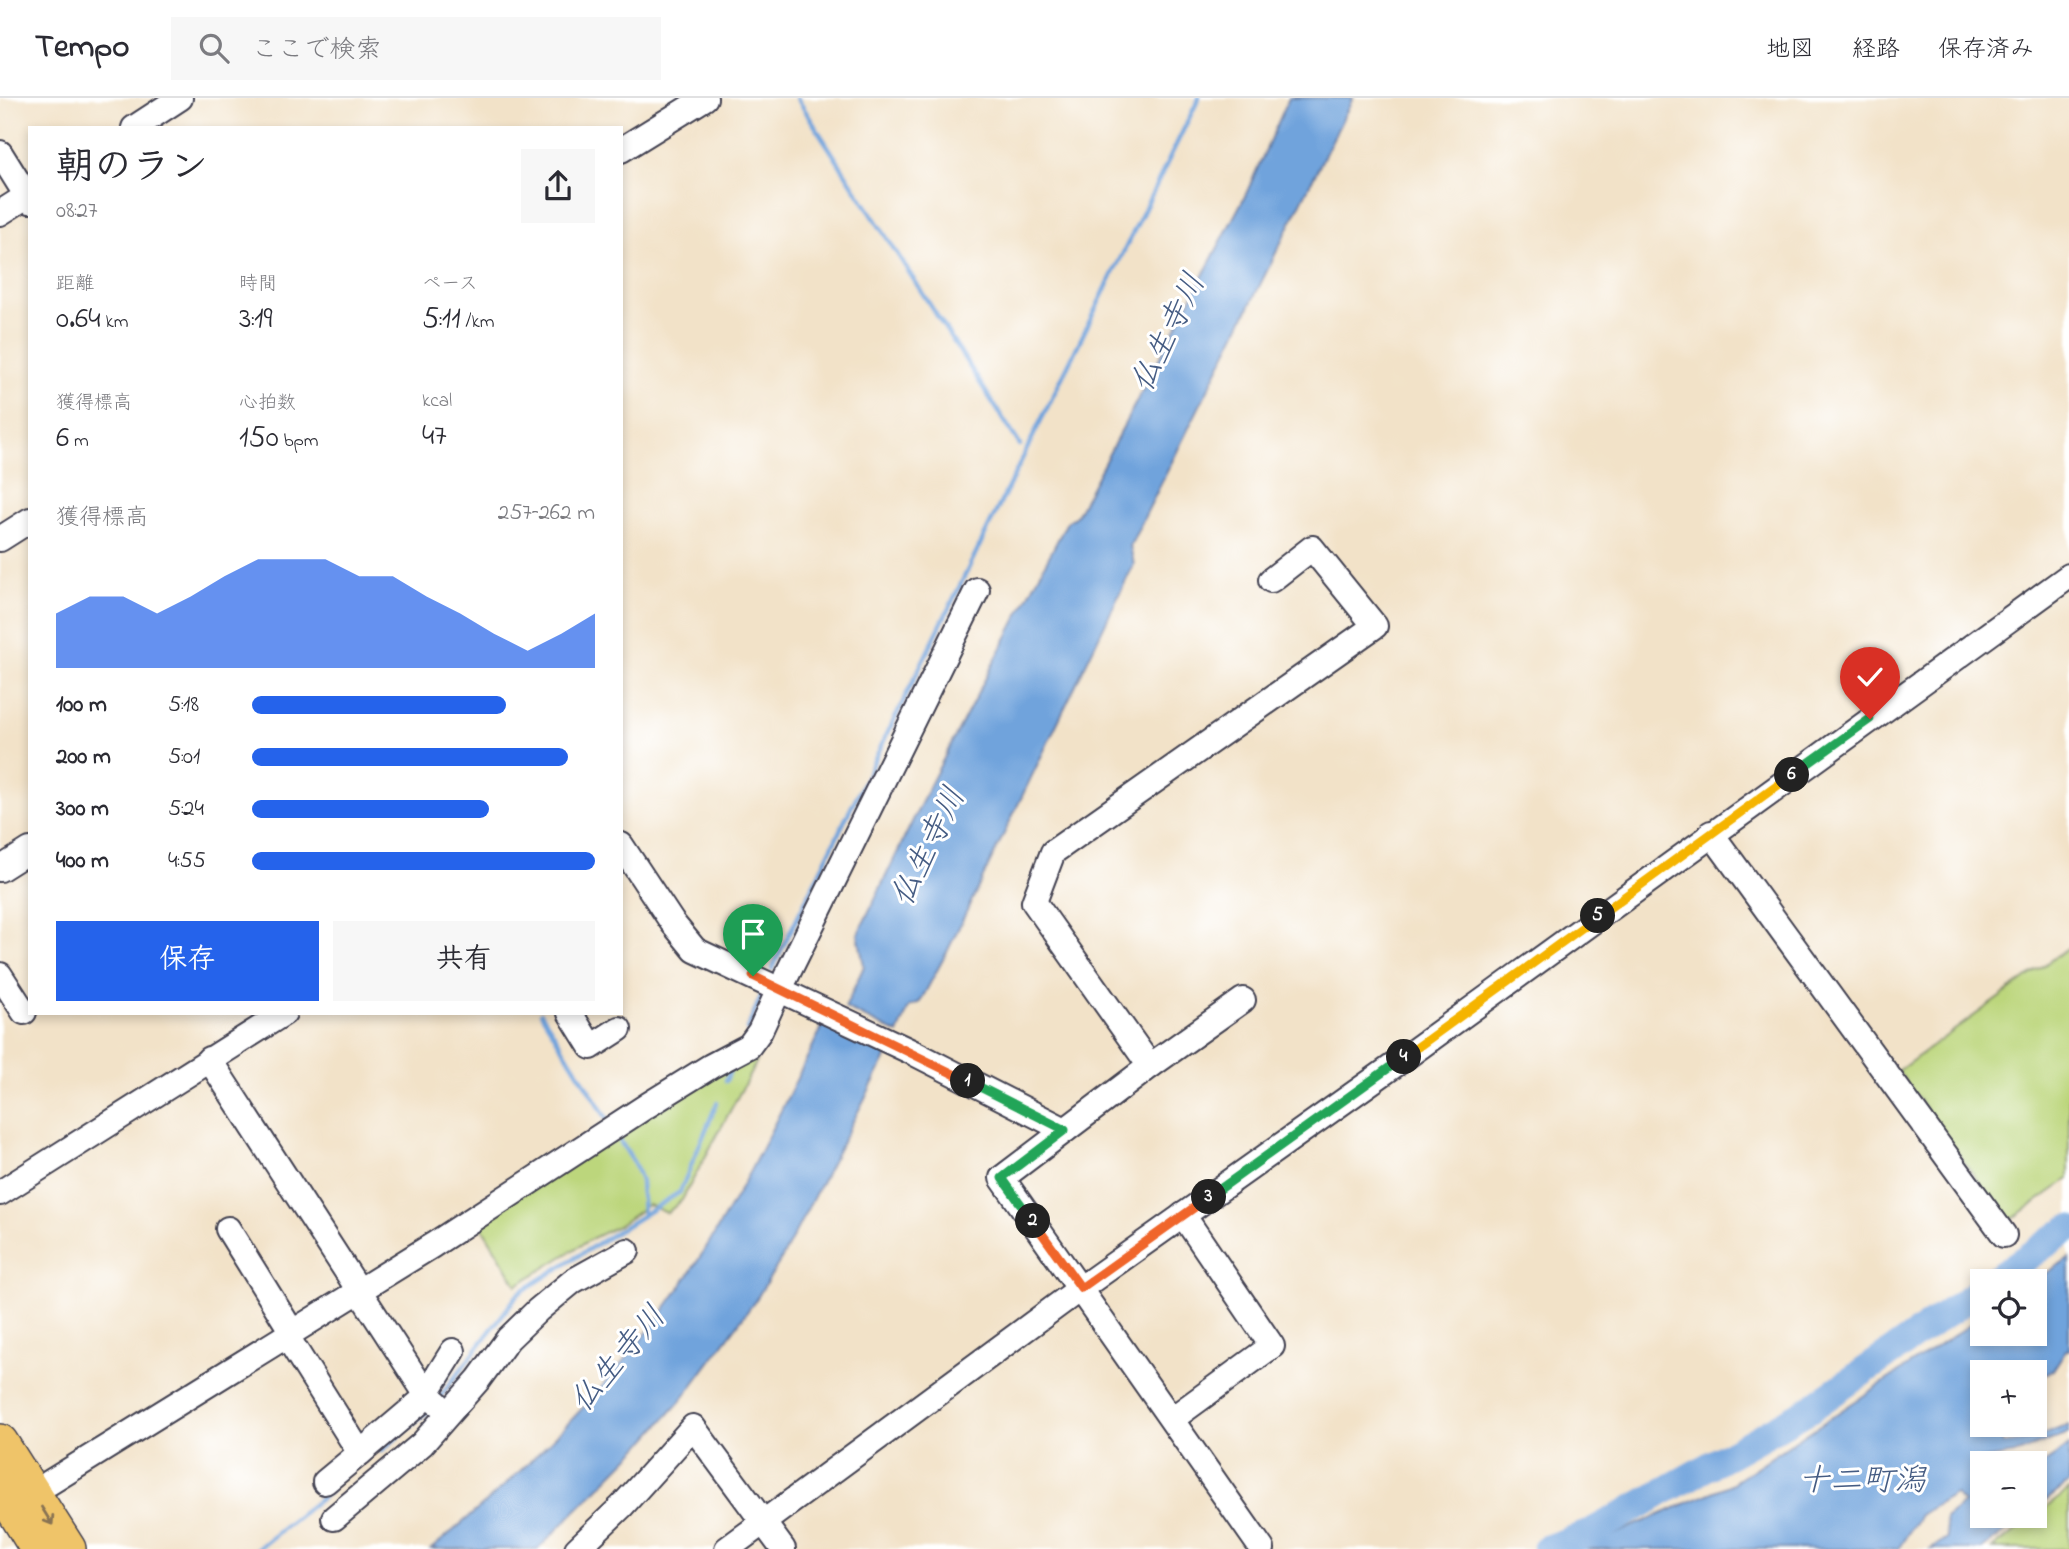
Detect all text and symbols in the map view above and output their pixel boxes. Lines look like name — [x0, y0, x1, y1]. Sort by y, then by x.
search box — [171, 17, 661, 80]
text: Tempo — [35, 24, 129, 72]
icon: search — [195, 29, 233, 67]
text: ここで検索 — [251, 32, 381, 70]
text: 地図 — [1766, 33, 1814, 68]
text: 経路 — [1852, 33, 1900, 68]
text: 保存済み — [1938, 33, 2034, 68]
text: 朝のラン — [56, 141, 208, 197]
button: share — [521, 149, 595, 223]
text: 08:27 — [56, 195, 97, 228]
water label: 仏生寺川 — [1121, 266, 1219, 401]
text: 距離 — [56, 271, 94, 298]
text: 時間 — [239, 271, 277, 298]
text: ペース — [422, 271, 478, 298]
text: 0.64 — [56, 298, 101, 342]
text: 3:19 — [239, 298, 273, 342]
text: 5:11 — [422, 298, 461, 342]
text: km — [101, 309, 128, 336]
text: /km — [461, 309, 495, 336]
text: kcal — [422, 388, 452, 415]
text: 獲得標高 — [56, 390, 132, 417]
text: 心拍数 — [239, 390, 296, 417]
text: 47 — [422, 415, 447, 459]
text: 6 — [56, 417, 69, 461]
text: 150 — [239, 417, 279, 461]
text: m — [69, 428, 89, 455]
text: bpm — [279, 428, 319, 455]
text: 257–262 m — [498, 497, 595, 530]
text: 獲得標高 — [56, 502, 148, 535]
pin — [1840, 647, 1900, 719]
icon: check — [1851, 658, 1889, 696]
text: 100 m — [56, 689, 107, 722]
text: 5:18 — [168, 689, 199, 722]
text: 200 m — [56, 741, 111, 774]
text: 5:01 — [168, 741, 200, 774]
pin: 6 — [1774, 758, 1810, 792]
text: 6 — [1787, 761, 1796, 788]
water label: 仏生寺川 — [881, 780, 979, 915]
text: 300 m — [56, 793, 109, 826]
text: 5:24 — [168, 793, 204, 826]
text: 400 m — [56, 845, 109, 878]
text: 4:55 — [168, 845, 206, 878]
pin: 5 — [1580, 898, 1616, 934]
text: 5 — [1592, 902, 1603, 929]
pin — [723, 904, 783, 976]
icon: arrive — [734, 915, 772, 953]
button: 保存 — [56, 921, 319, 1001]
button: 共有 — [333, 921, 595, 1001]
pin: 4 — [1386, 1040, 1422, 1074]
text: 4 — [1400, 1043, 1407, 1070]
pin: 1 — [950, 1063, 986, 1098]
text: 1 — [964, 1067, 971, 1094]
pin: 3 — [1192, 1180, 1226, 1214]
text: 3 — [1205, 1183, 1212, 1210]
pin: 2 — [1016, 1204, 1050, 1238]
text: 2 — [1028, 1207, 1037, 1234]
map controls — [1970, 1269, 2047, 1528]
button: locate — [1970, 1269, 2047, 1346]
water label: 仏生寺川 — [561, 1296, 679, 1424]
button: + — [1970, 1360, 2047, 1437]
button: − — [1970, 1451, 2047, 1528]
water label: 十二町潟 — [1798, 1459, 1927, 1506]
one-way arrow — [40, 1506, 55, 1525]

